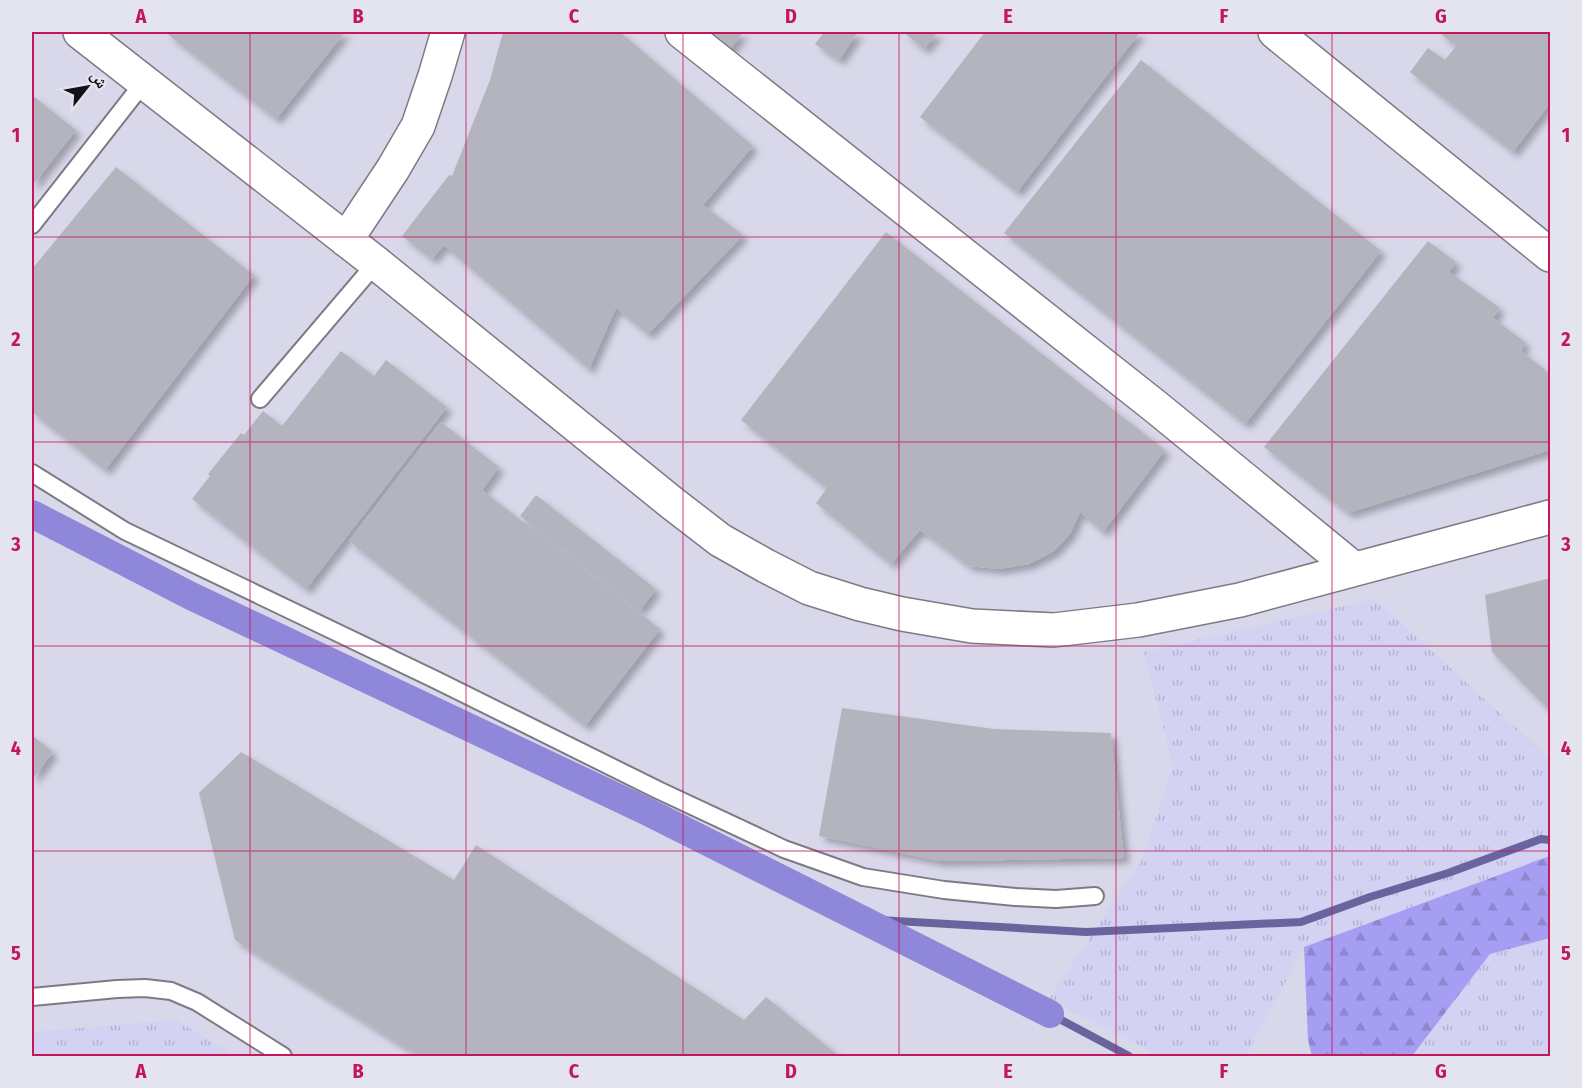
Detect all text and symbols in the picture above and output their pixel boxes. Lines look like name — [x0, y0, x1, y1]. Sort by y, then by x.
text: A — [135, 4, 148, 28]
text: B — [352, 4, 364, 28]
text: C — [569, 4, 580, 28]
text: D — [785, 4, 797, 28]
text: E — [1003, 4, 1013, 28]
text: F — [1220, 4, 1229, 28]
text: G — [1435, 4, 1447, 28]
north arrow — [57, 57, 117, 117]
text: ش — [87, 67, 112, 92]
text: 1 — [12, 123, 20, 147]
text: 1 — [1562, 123, 1570, 147]
text: 2 — [10, 327, 21, 351]
text: 2 — [1560, 327, 1571, 351]
text: 3 — [10, 532, 21, 556]
text: 3 — [1560, 532, 1571, 556]
text: 4 — [11, 736, 21, 760]
text: 4 — [1561, 736, 1571, 760]
text: 5 — [11, 941, 21, 965]
text: 5 — [1561, 941, 1571, 965]
text: A — [135, 1059, 148, 1083]
text: B — [352, 1059, 364, 1083]
text: C — [569, 1059, 580, 1083]
text: D — [785, 1059, 797, 1083]
text: E — [1003, 1059, 1013, 1083]
text: F — [1220, 1059, 1229, 1083]
text: G — [1435, 1059, 1447, 1083]

